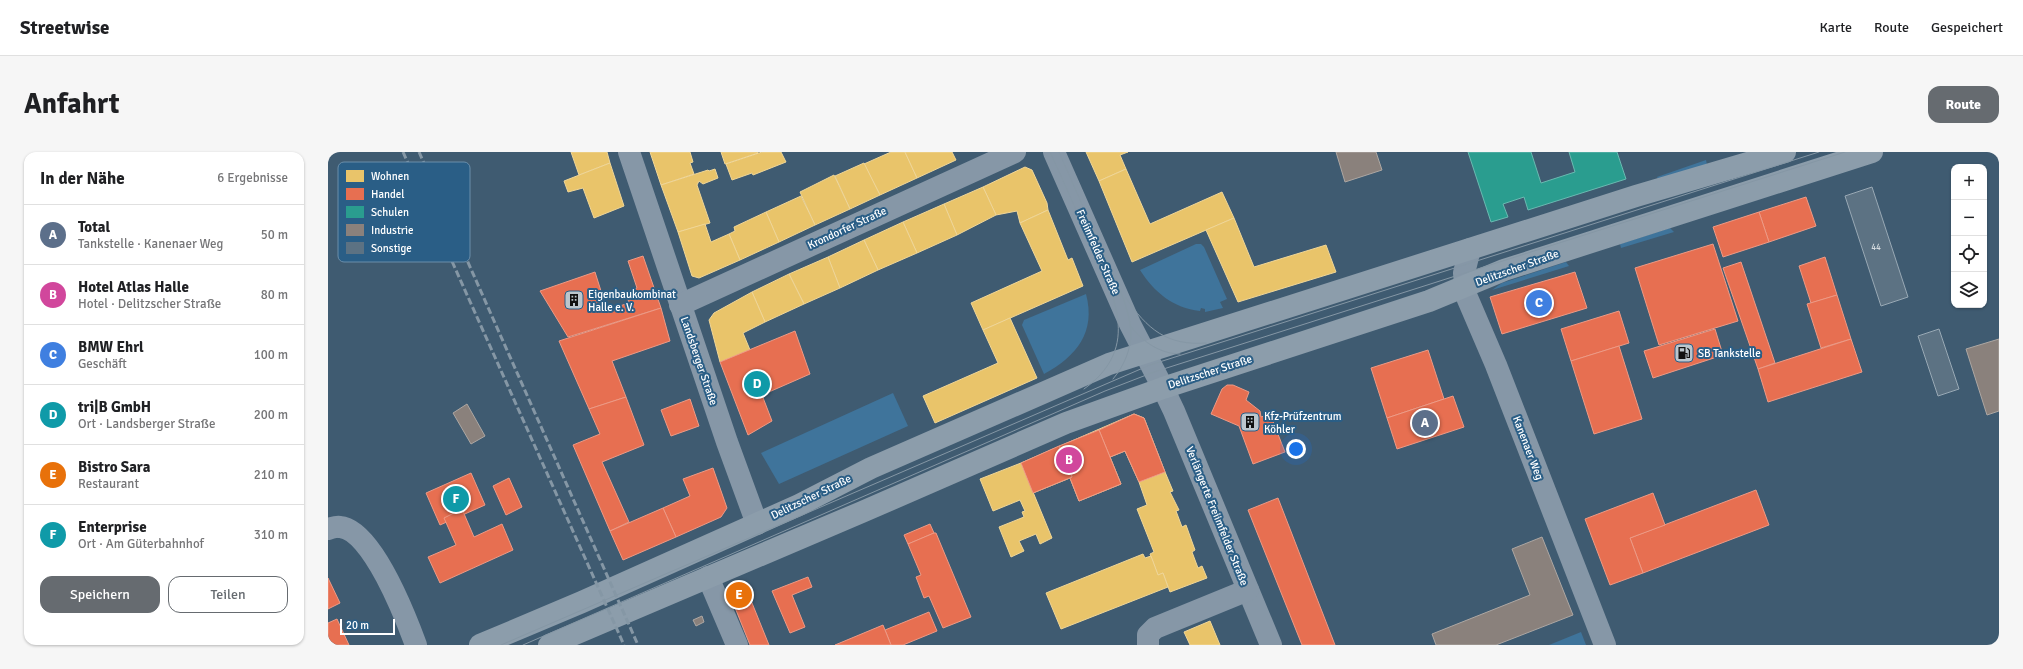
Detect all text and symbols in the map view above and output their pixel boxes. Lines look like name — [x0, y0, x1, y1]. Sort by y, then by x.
text: Streetwise — [20, 16, 110, 40]
text: Karte — [1819, 19, 1852, 36]
text: Route — [1874, 19, 1909, 36]
text: Gespeichert — [1931, 19, 2003, 36]
button: Route — [1928, 86, 1999, 123]
text: Anfahrt — [24, 87, 120, 121]
legend — [338, 162, 470, 262]
map controls — [1951, 164, 1987, 308]
button: + — [1951, 164, 1987, 200]
text: In der Nähe — [40, 168, 125, 189]
text: 6 Ergebnisse — [217, 170, 288, 186]
text: Wohnen — [371, 170, 409, 183]
text: Handel — [371, 188, 405, 201]
button: − — [1951, 200, 1987, 236]
street label: Krondorfer Straße — [806, 204, 888, 252]
text: Schulen — [371, 206, 409, 219]
street label: Freiimfelder Straße — [1073, 208, 1123, 296]
text: Total — [78, 218, 110, 236]
text: Industrie — [371, 224, 413, 237]
text: A — [49, 227, 57, 243]
text: 50 m — [261, 227, 288, 243]
text: Tankstelle · Kanenaer Weg — [78, 236, 223, 252]
button: locate — [1951, 236, 1987, 272]
text: Sonstige — [371, 242, 412, 255]
house number: 44 — [1871, 242, 1881, 253]
street label: Delitzscher Straße — [1474, 247, 1560, 289]
button: layers — [1951, 272, 1987, 308]
text: Hotel Atlas Halle — [78, 278, 189, 296]
text: B — [49, 287, 57, 303]
text: 80 m — [261, 287, 288, 303]
place label: Eigenbaukombinat Halle e. V. — [588, 288, 676, 314]
pin: C — [1526, 288, 1552, 318]
building icon: Eigenbaukombinat Halle e. V. — [563, 289, 585, 311]
text: Hotel · Delitzscher Straße — [78, 296, 221, 312]
street label: Landsberger Straße — [678, 315, 720, 407]
text: BMW Ehrl — [78, 338, 144, 356]
fuel station icon: SB Tankstelle — [1673, 342, 1695, 364]
text: C — [49, 347, 57, 363]
text: 100 m — [254, 347, 288, 363]
place label: SB Tankstelle — [1698, 347, 1761, 360]
street label: Delitzscher Straße — [1166, 352, 1254, 392]
text: Geschäft — [78, 356, 127, 372]
pin: D — [744, 369, 770, 399]
text: tri|B GmbH — [78, 398, 151, 416]
text: D — [49, 407, 57, 423]
text: 200 m — [254, 407, 288, 423]
pin: A — [1412, 408, 1438, 438]
place label: Kfz-Prüfzentrum Köhler — [1264, 410, 1342, 436]
building icon: Kfz-Prüfzentrum Köhler — [1239, 411, 1261, 433]
street label: Kanenaer Weg — [1510, 414, 1546, 482]
text: Ort · Landsberger Straße — [78, 416, 216, 432]
your location — [1286, 439, 1306, 459]
pin: B — [1056, 445, 1082, 475]
street label: Verlängerte Freiimfelder Straße — [1183, 445, 1251, 587]
text: Bistro Sara — [78, 458, 150, 476]
text: E — [49, 467, 57, 483]
text: 210 m — [254, 467, 288, 483]
street label: Delitzscher Straße — [769, 472, 853, 522]
text: Restaurant — [78, 476, 139, 492]
pin: F — [443, 484, 469, 514]
text: Enterprise — [78, 518, 147, 536]
text: F — [50, 527, 56, 543]
text: 310 m — [254, 527, 288, 543]
text: Ort · Am Güterbahnhof — [78, 536, 204, 552]
button: Speichern — [40, 576, 160, 613]
button: Teilen — [168, 576, 288, 613]
pin: E — [726, 580, 752, 610]
scale bar — [340, 617, 395, 636]
text: 20 m — [346, 619, 369, 632]

